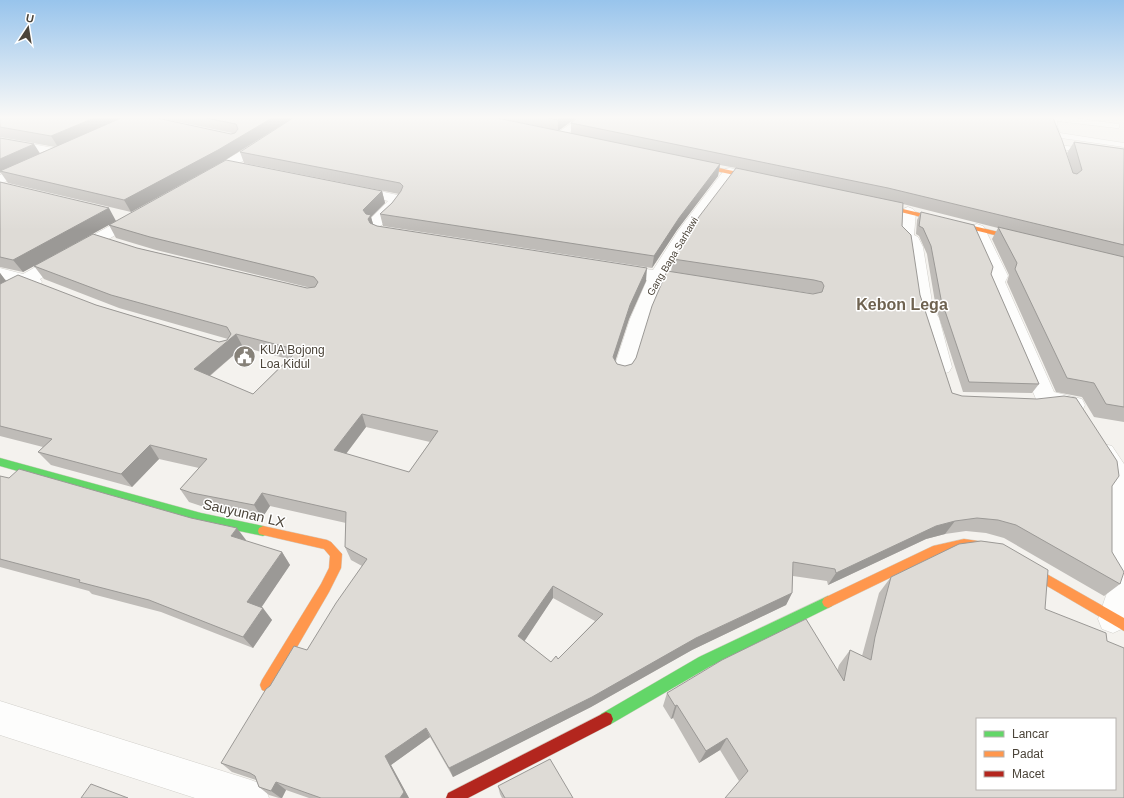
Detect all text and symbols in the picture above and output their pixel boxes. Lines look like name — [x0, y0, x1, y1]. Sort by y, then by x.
north arrow — [8, 8, 48, 48]
text: U — [25, 12, 35, 25]
street label: Gang Bapa Sarhawi — [645, 215, 700, 297]
district label: Kebon Lega — [856, 296, 948, 313]
place label: KUA Bojong Loa Kidul — [260, 343, 325, 371]
public building icon: KUA Bojong Loa Kidul — [231, 344, 257, 370]
street label: Sauyunan LX — [201, 496, 287, 530]
legend — [976, 718, 1116, 790]
text: Lancar — [1012, 727, 1049, 741]
text: Padat — [1012, 747, 1044, 761]
text: Macet — [1012, 767, 1045, 781]

